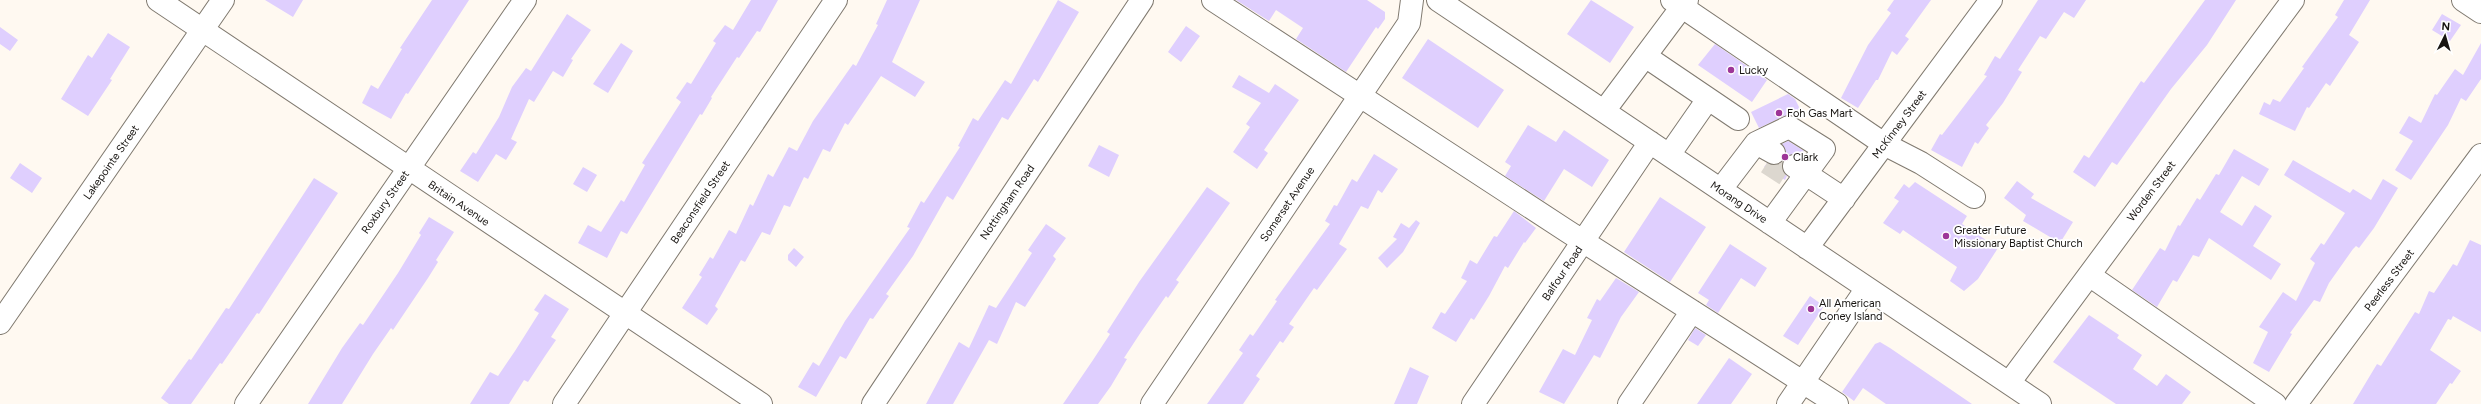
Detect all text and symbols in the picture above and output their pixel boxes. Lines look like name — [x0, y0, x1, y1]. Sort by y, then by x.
north arrow — [2425, 16, 2465, 56]
text: N — [2441, 20, 2451, 33]
place label: Lucky — [1739, 64, 1768, 77]
marker: Lucky — [1726, 65, 1736, 75]
street label: McKinney Street — [1870, 88, 1929, 161]
place label: Foh Gas Mart — [1787, 107, 1853, 120]
marker: Foh Gas Mart — [1774, 108, 1784, 118]
street label: Lakepointe Street — [81, 123, 142, 202]
place label: Clark — [1793, 151, 1819, 164]
marker: Clark — [1780, 152, 1790, 162]
street label: Beaconsfield Street — [668, 158, 733, 246]
street label: Worden Street — [2124, 159, 2178, 224]
street label: Nottingham Road — [978, 162, 1037, 242]
street label: Somerset Avenue — [1258, 164, 1317, 244]
street label: Roxbury Street — [359, 168, 412, 236]
street label: Britain Avenue — [426, 178, 492, 229]
street label: Morang Drive — [1708, 179, 1770, 226]
place label: Greater Future Missionary Baptist Church — [1954, 224, 2083, 250]
marker: Greater Future Missionary Baptist Church — [1941, 231, 1951, 241]
street label: Balfour Road — [1539, 244, 1585, 303]
street label: Peerless Street — [2362, 247, 2417, 314]
place label: All American Coney Island — [1819, 297, 1883, 323]
marker: All American Coney Island — [1806, 304, 1816, 314]

